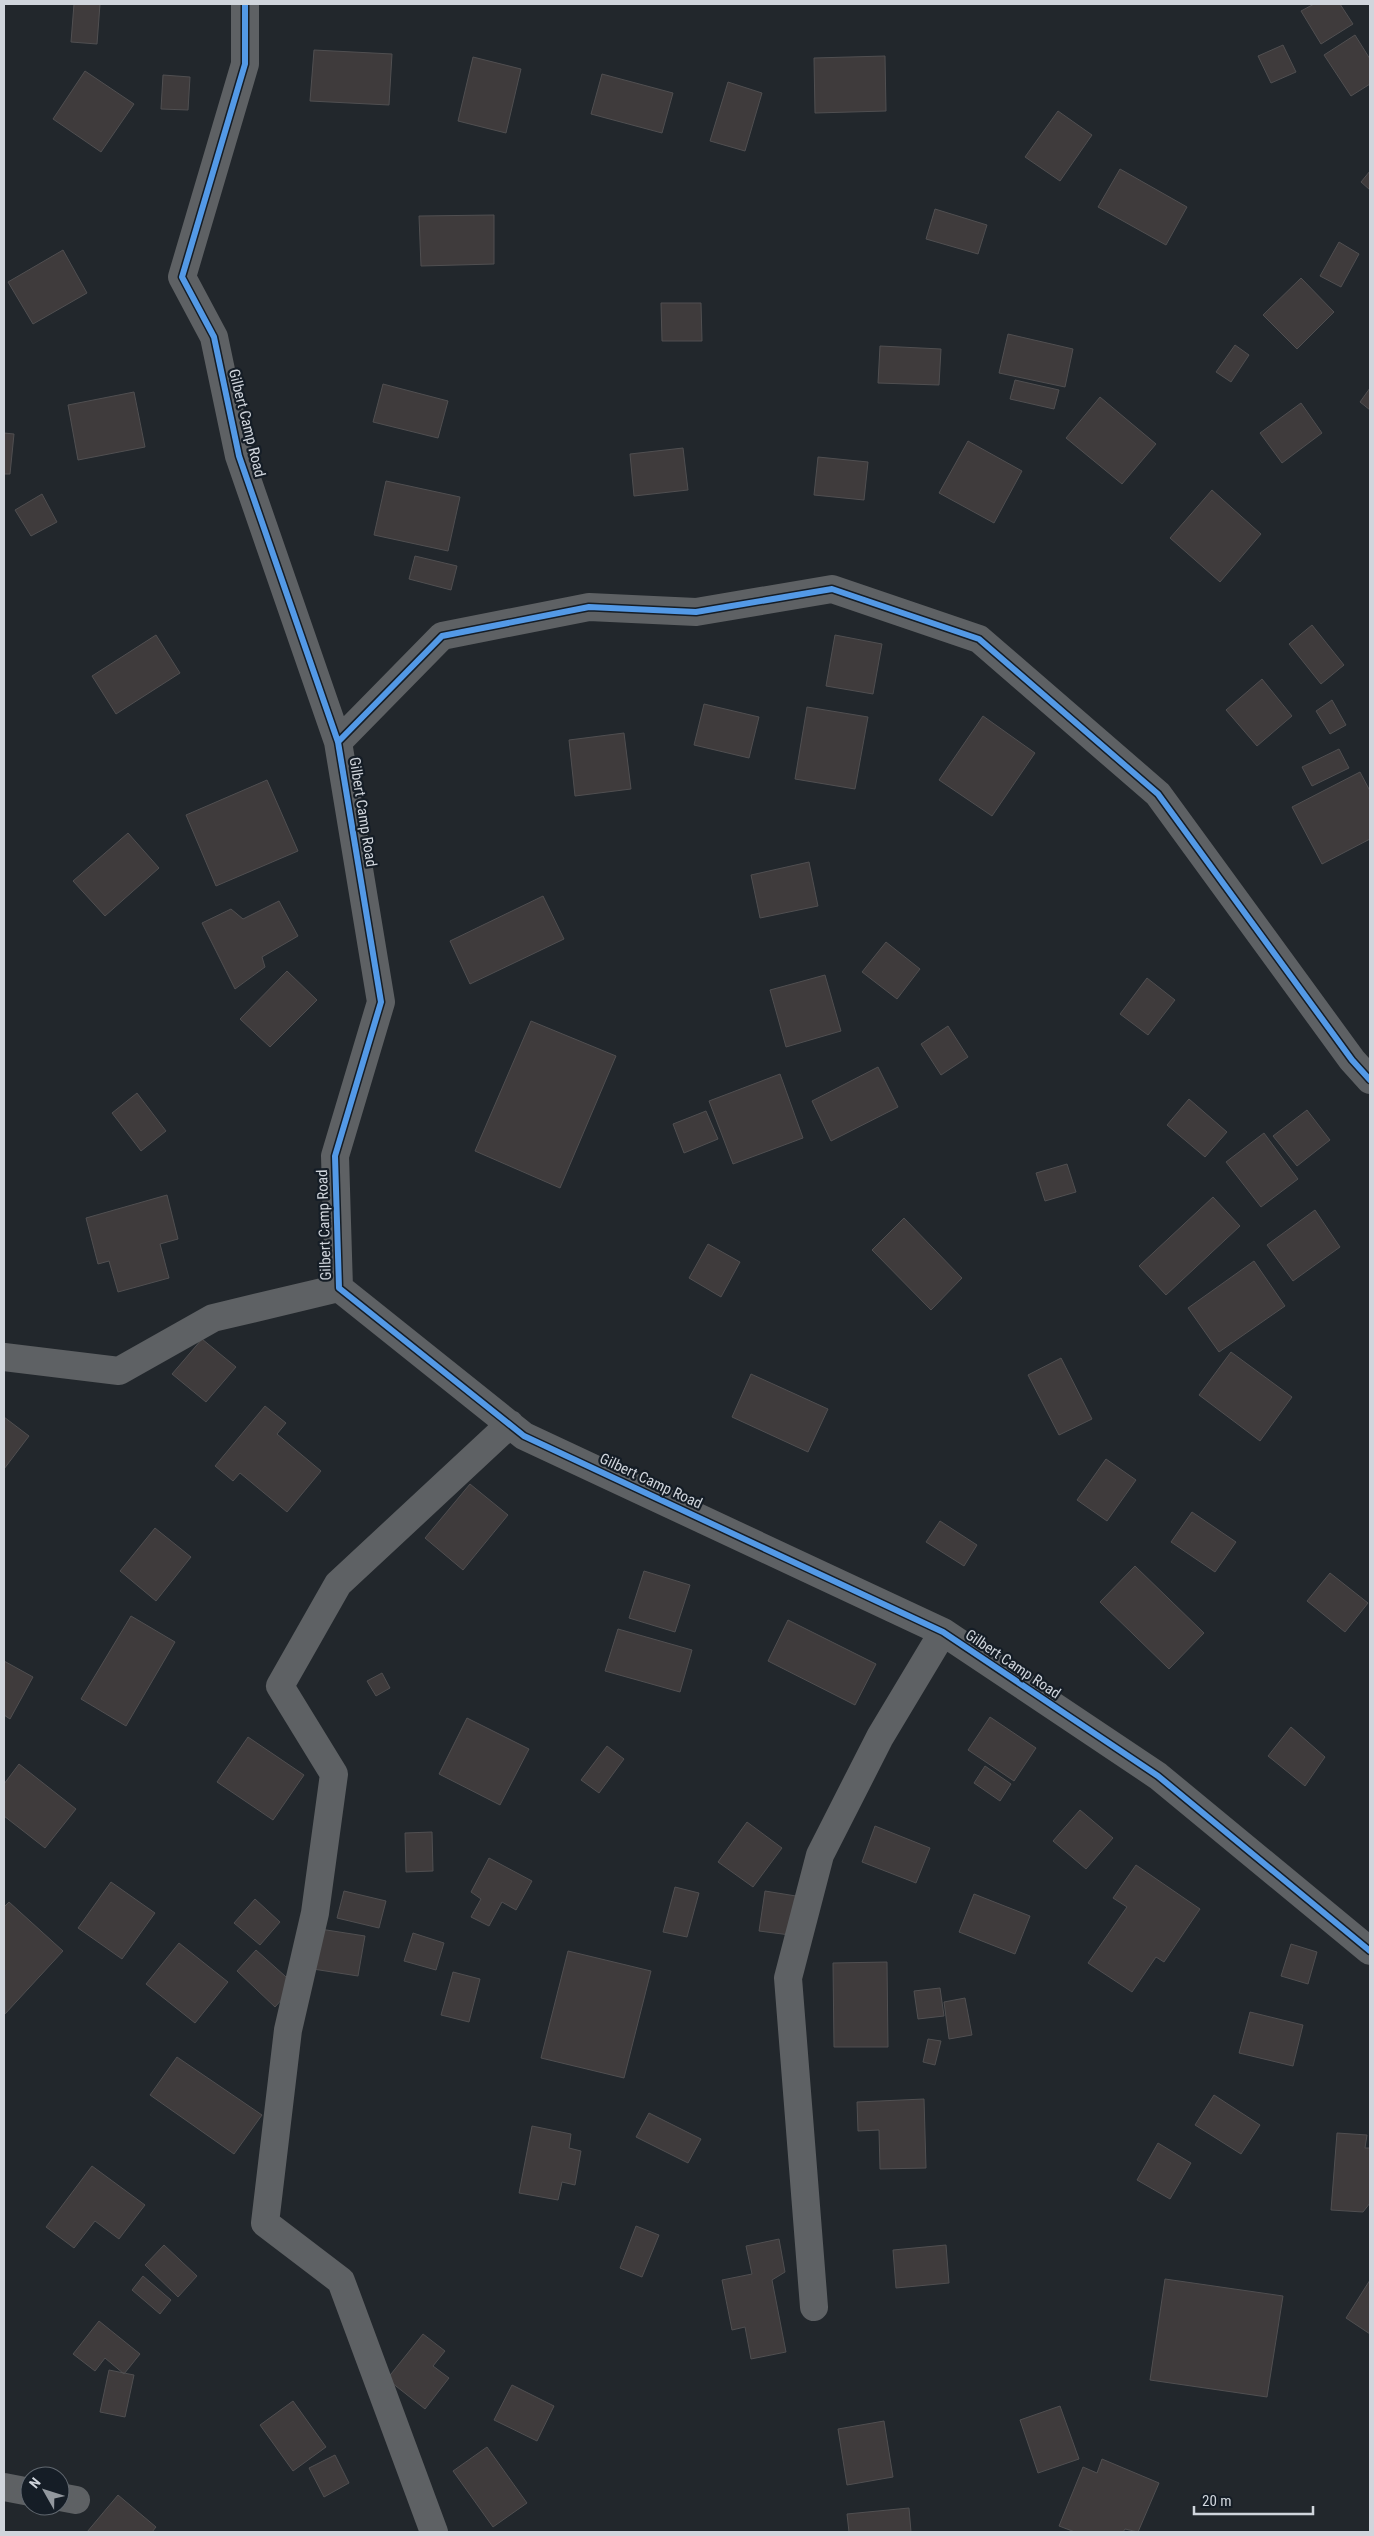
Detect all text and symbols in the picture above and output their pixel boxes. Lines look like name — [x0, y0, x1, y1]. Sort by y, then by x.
street label: Gilbert Camp Road — [225, 367, 269, 479]
street label: Gilbert Camp Road — [345, 756, 381, 868]
street label: Gilbert Camp Road — [313, 1169, 335, 1281]
street label: Gilbert Camp Road — [597, 1449, 705, 1513]
street label: Gilbert Camp Road — [962, 1626, 1064, 1702]
north arrow — [20, 2466, 70, 2516]
text: N — [26, 2474, 44, 2491]
scale bar — [1194, 2484, 1313, 2516]
text: 20 m — [1202, 2492, 1232, 2510]

